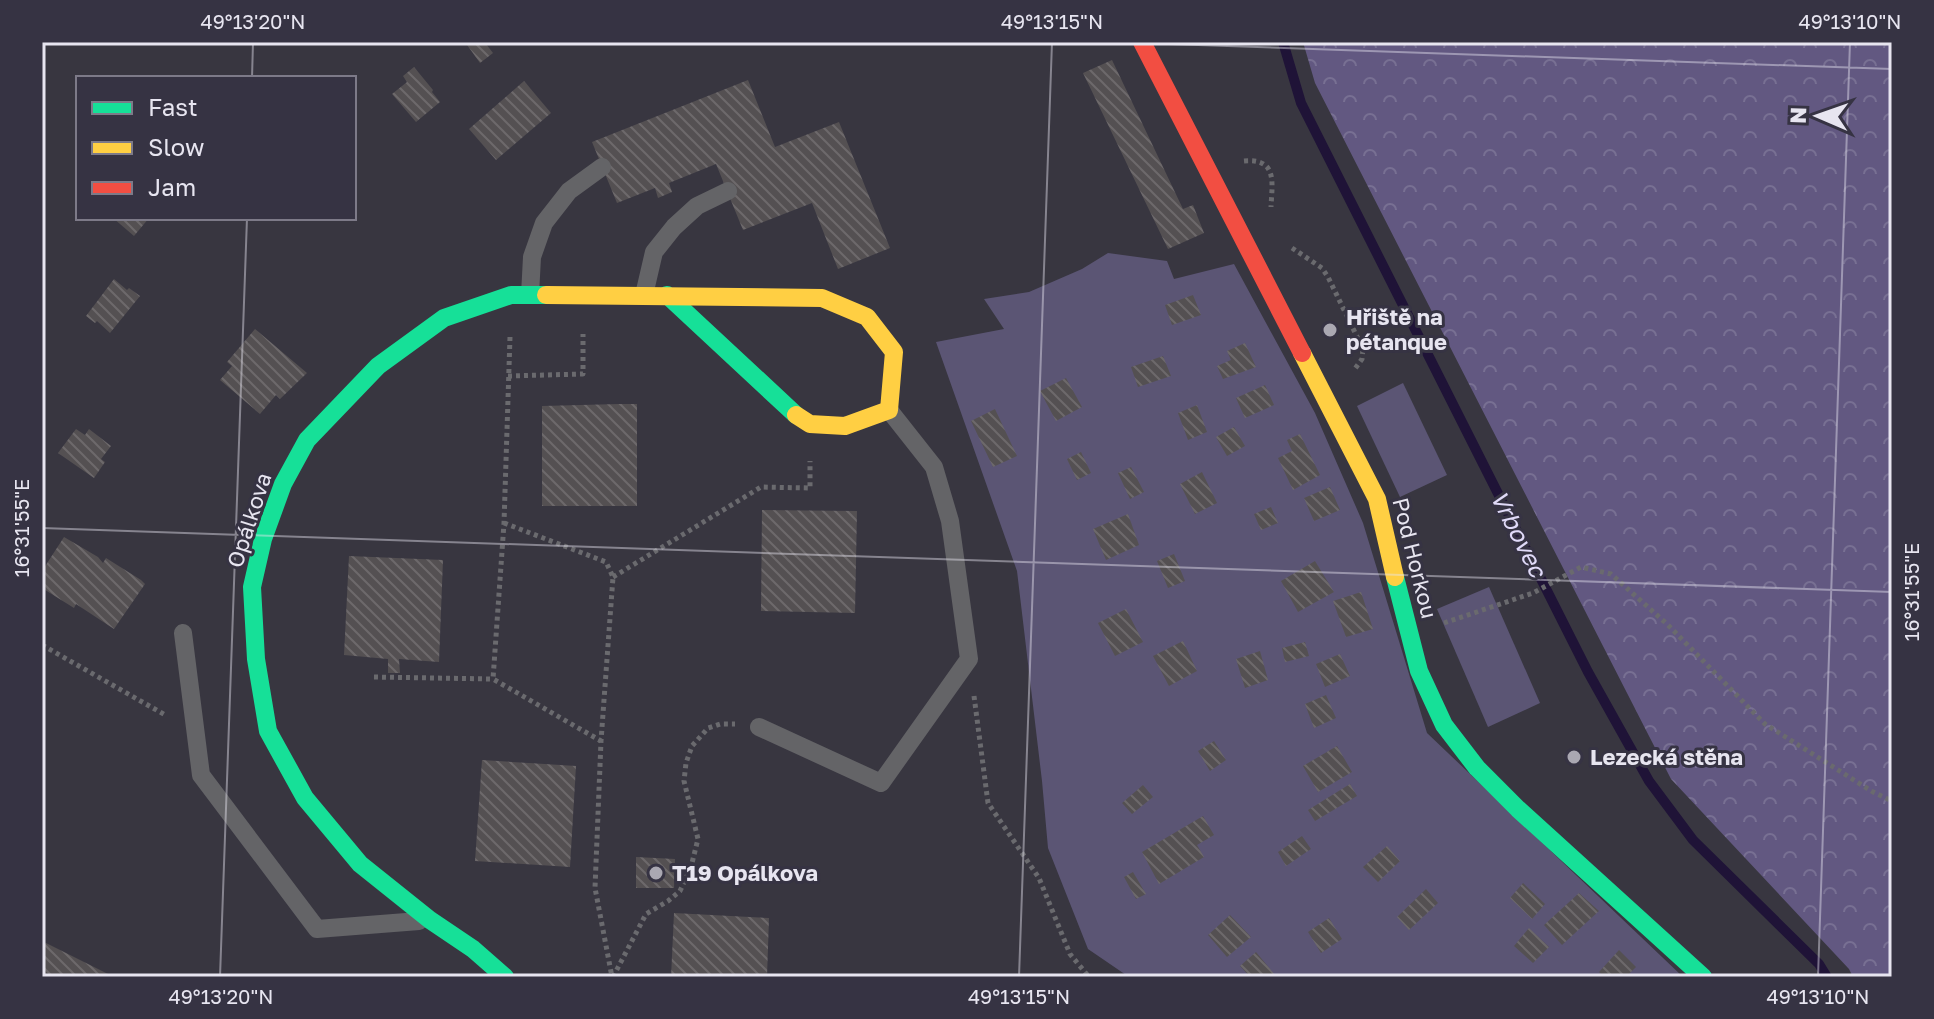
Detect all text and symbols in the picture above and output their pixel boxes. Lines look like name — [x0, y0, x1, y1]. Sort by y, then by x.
text: 49°13'20"N — [201, 9, 305, 33]
text: 49°13'15"N — [1001, 9, 1103, 33]
text: 49°13'10"N — [1799, 9, 1902, 33]
legend — [76, 76, 356, 220]
north arrow — [1778, 76, 1858, 156]
text: Fast — [148, 92, 198, 121]
text: N — [1784, 106, 1811, 124]
text: Slow — [148, 132, 204, 161]
text: Jam — [148, 172, 196, 201]
place label: Hřiště na pétanque — [1346, 303, 1447, 355]
marker: Hřiště na pétanque — [1321, 321, 1339, 339]
street label: Opálkova — [221, 469, 277, 571]
text: 16°31'55"E — [9, 479, 33, 577]
water label: Vrbovec — [1485, 485, 1554, 583]
street label: Pod Horkou — [1387, 495, 1444, 621]
text: 16°31'55"E — [1899, 543, 1923, 641]
place label: Lezecká stěna — [1590, 743, 1743, 770]
marker: Lezecká stěna — [1565, 748, 1583, 766]
place label: T19 Opálkova — [672, 859, 818, 886]
marker: T19 Opálkova — [647, 864, 665, 882]
text: 49°13'20"N — [169, 984, 273, 1008]
text: 49°13'15"N — [968, 984, 1070, 1008]
text: 49°13'10"N — [1767, 984, 1870, 1008]

